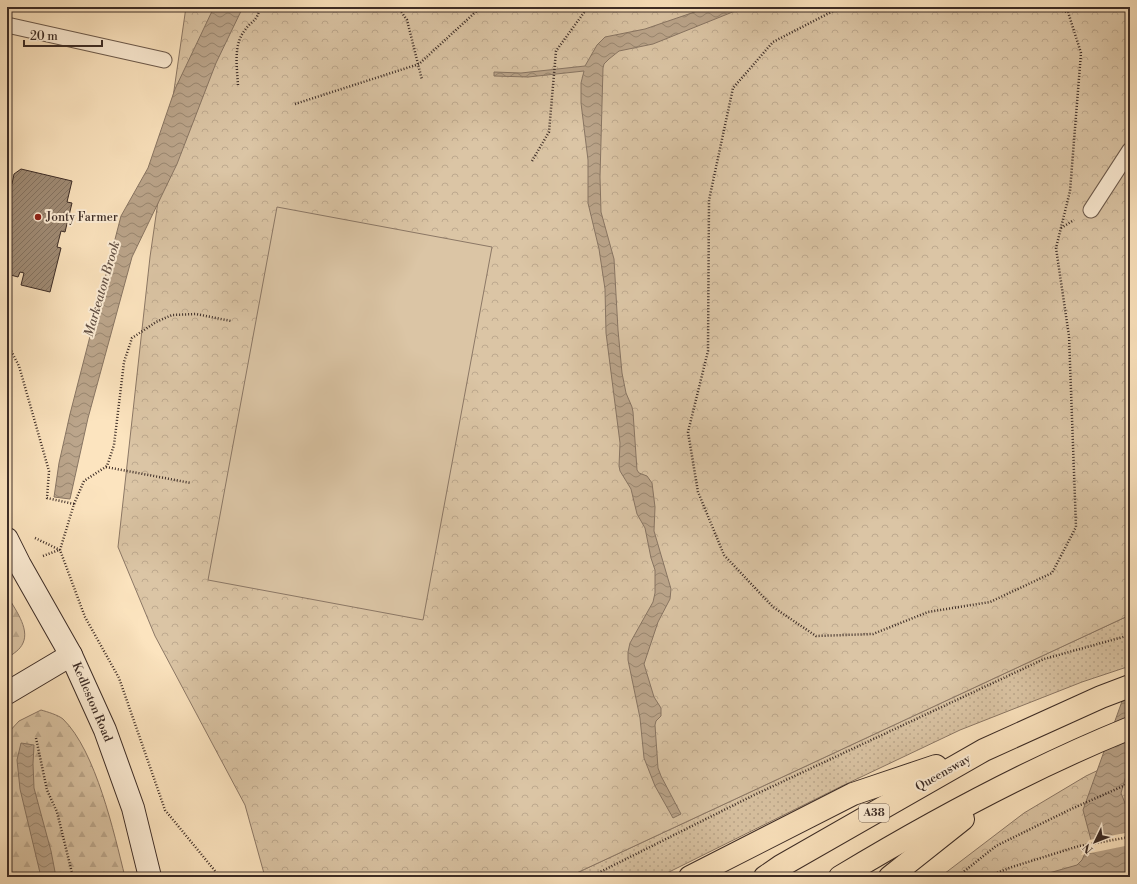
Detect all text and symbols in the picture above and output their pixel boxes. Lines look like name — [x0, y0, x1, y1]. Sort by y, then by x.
scale bar — [24, 22, 102, 48]
text: 20 m — [30, 29, 58, 44]
place label: Jonty Farmer — [45, 210, 118, 225]
marker: Jonty Farmer — [33, 212, 43, 222]
water label: Markeaton Brook — [81, 239, 123, 339]
street label: Kedleston Road — [69, 660, 116, 744]
street label: Queensway — [913, 751, 973, 795]
road number: A38 — [859, 804, 889, 822]
north arrow — [1075, 822, 1115, 862]
text: N — [1080, 840, 1097, 856]

